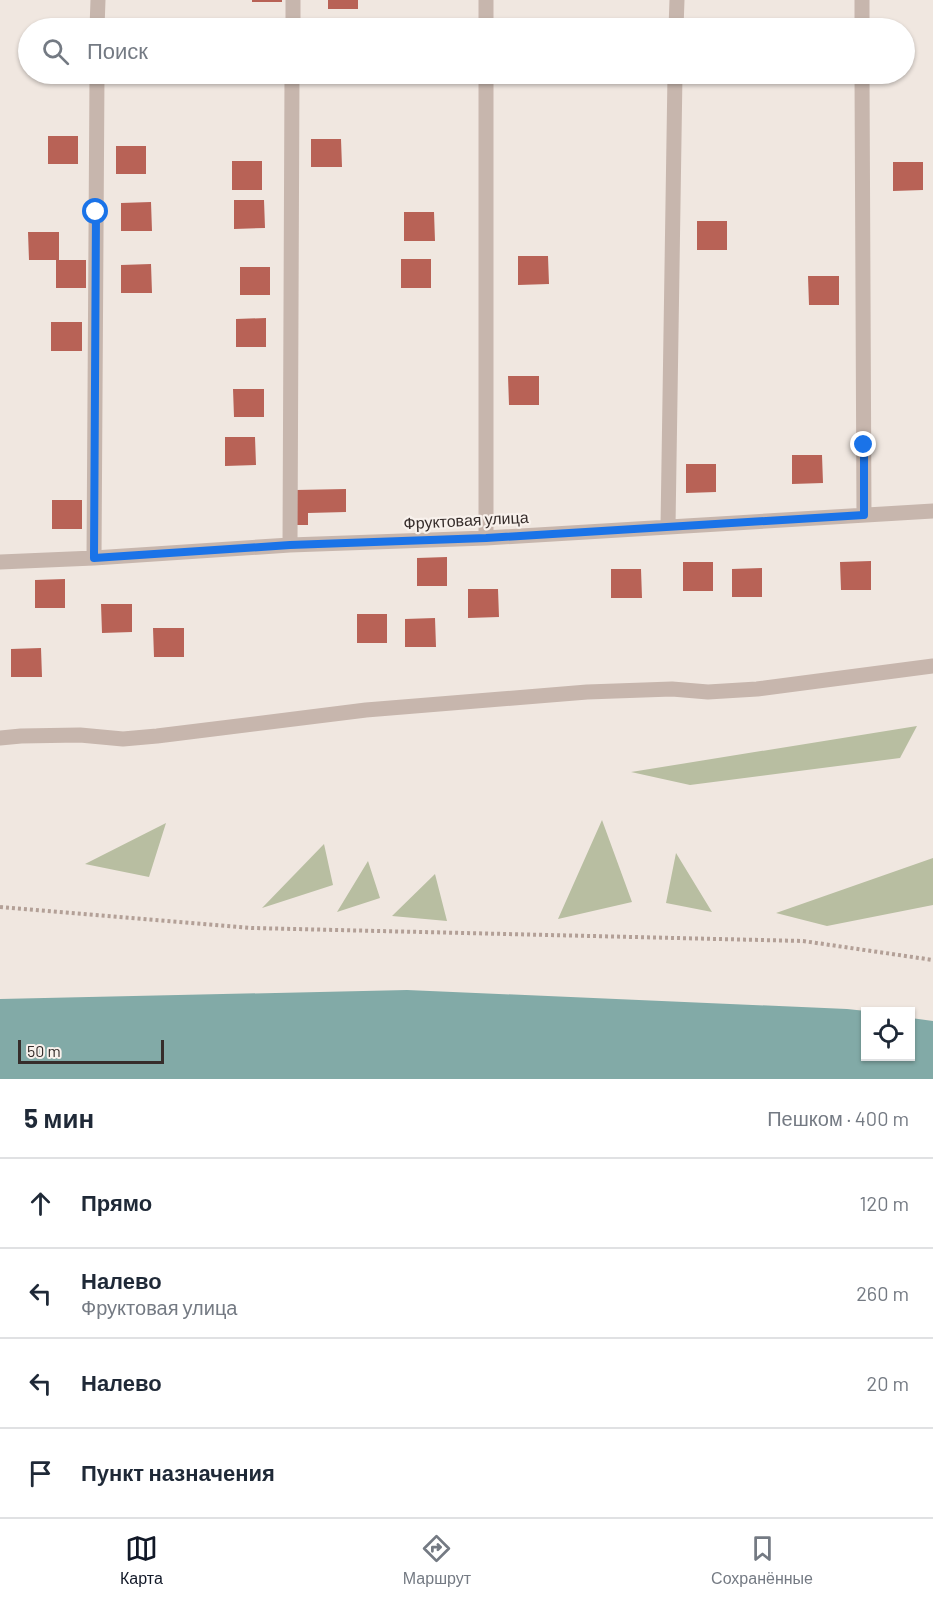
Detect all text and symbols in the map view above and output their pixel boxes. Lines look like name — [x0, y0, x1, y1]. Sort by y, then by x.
search box — [18, 18, 915, 84]
icon: search — [39, 35, 72, 68]
text: Поиск — [87, 37, 148, 63]
route start — [82, 198, 108, 224]
route end — [850, 431, 876, 457]
street label: Фруктовая улица — [403, 507, 529, 532]
map controls — [861, 1007, 915, 1061]
button: locate — [861, 1007, 915, 1061]
scale bar — [18, 1037, 164, 1064]
text: 50 m — [27, 1041, 61, 1060]
text: 5 мин — [24, 1102, 94, 1133]
text: Пешком · 400 m — [767, 1106, 909, 1130]
icon: ahead — [24, 1187, 57, 1220]
text: Прямо — [81, 1189, 152, 1215]
text: 120 m — [859, 1191, 909, 1215]
text: Налево — [81, 1267, 162, 1293]
icon: left — [24, 1277, 57, 1310]
text: 260 m — [856, 1281, 909, 1305]
text: Фруктовая улица — [81, 1295, 237, 1319]
icon: left — [24, 1367, 57, 1400]
text: Налево — [81, 1369, 162, 1395]
text: 20 m — [866, 1371, 909, 1395]
icon: arrive — [24, 1457, 57, 1490]
text: Пункт назначения — [81, 1459, 275, 1485]
tab: Карта — [120, 1532, 163, 1588]
tab: Маршрут — [403, 1532, 471, 1588]
tab: Сохранённые — [711, 1532, 813, 1588]

